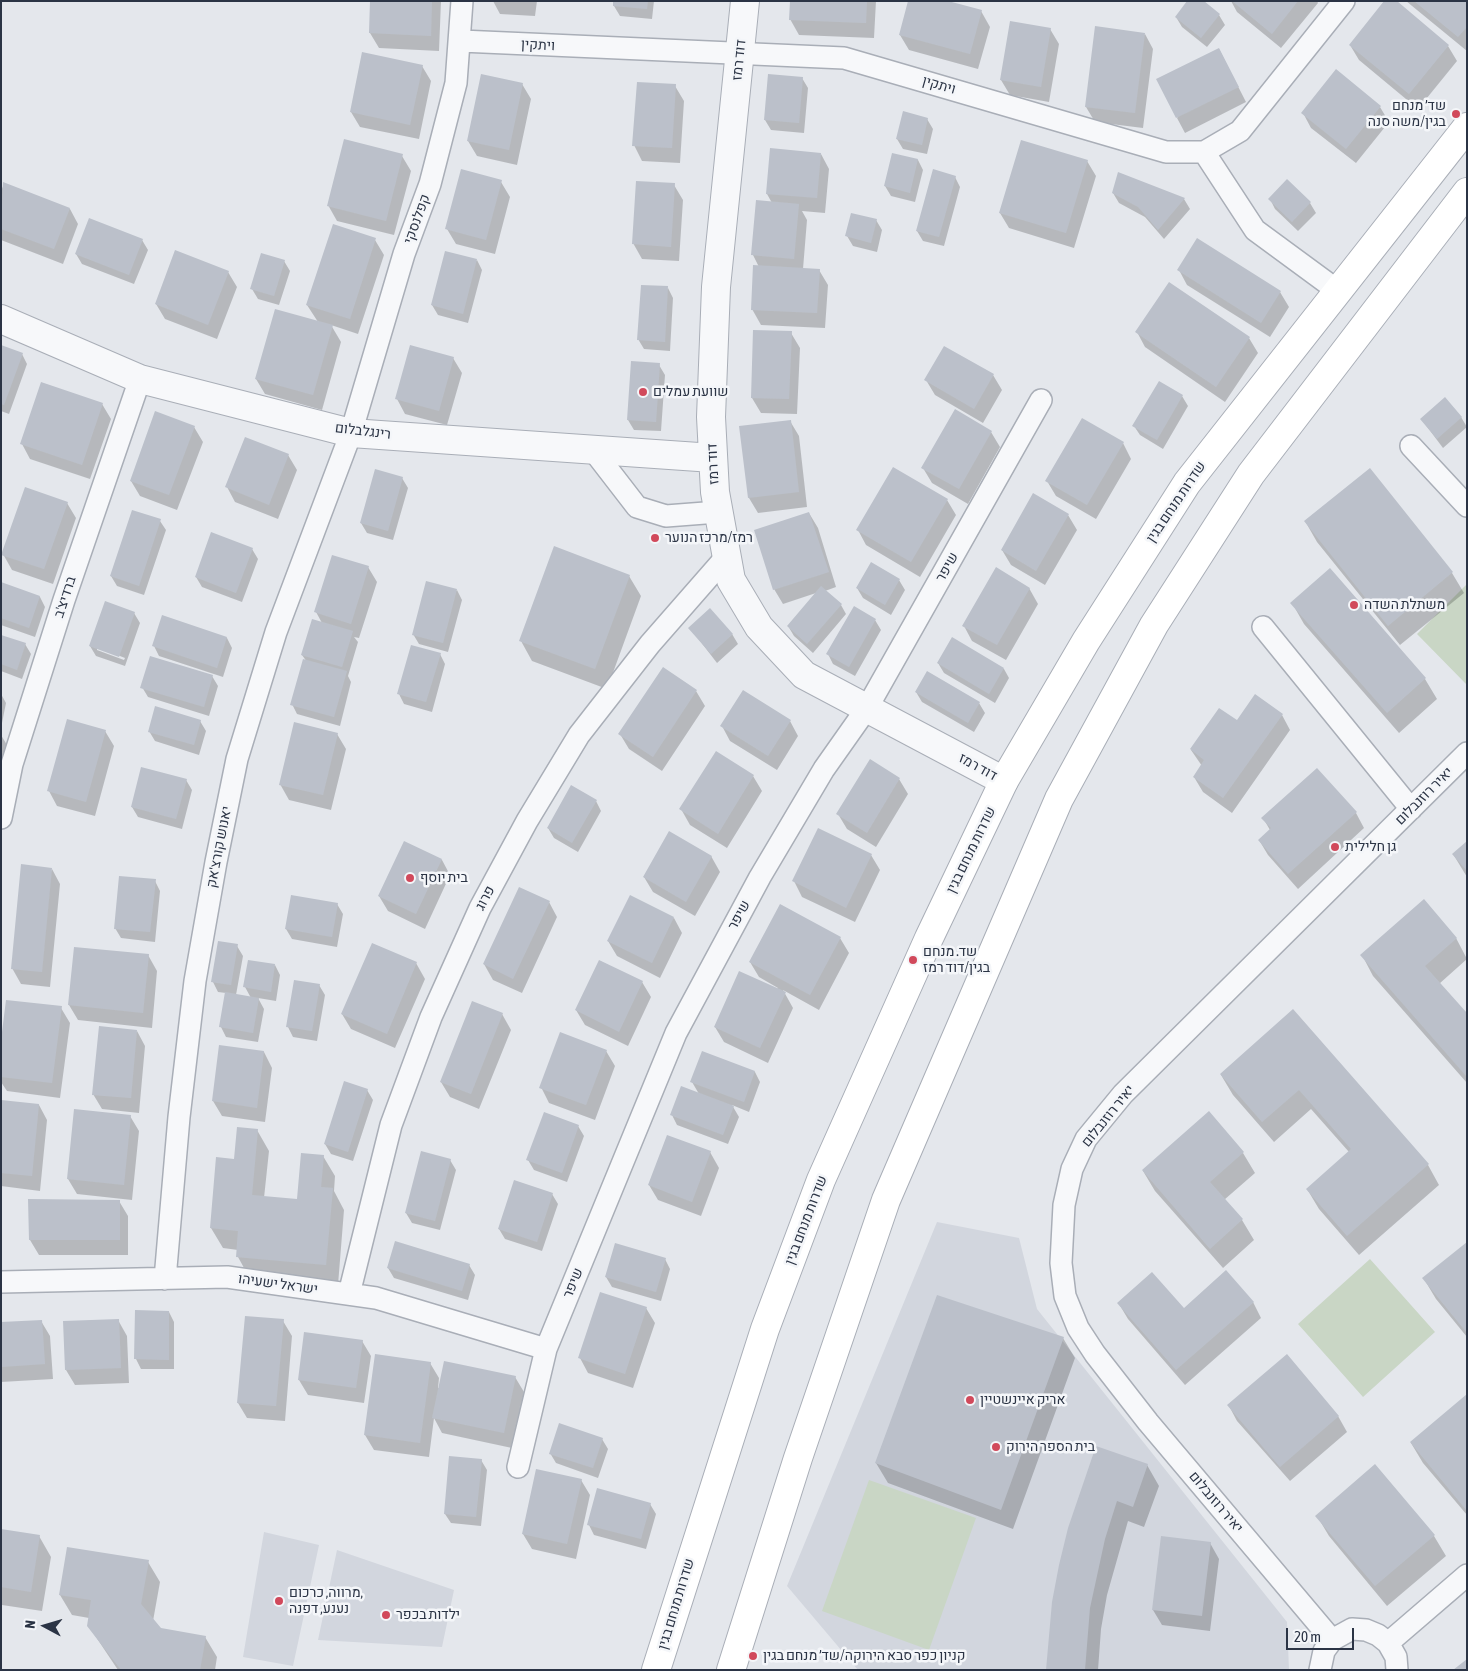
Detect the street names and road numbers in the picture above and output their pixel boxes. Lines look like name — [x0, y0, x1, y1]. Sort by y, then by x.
street label: ויתקין — [521, 36, 555, 54]
street label: דוד רמז — [728, 39, 750, 81]
street label: ויתקין — [920, 72, 958, 98]
street label: קפלנסקי — [400, 192, 434, 246]
street label: רינגלבלום — [334, 419, 392, 443]
street label: דוד רמז — [704, 443, 722, 485]
street label: שדרות מנחם בגין — [1143, 458, 1209, 546]
street label: שיפר — [932, 549, 962, 585]
street label: ברדיצ'ב — [50, 574, 80, 620]
street label: דוד רמז — [956, 750, 1000, 784]
street label: יאיר רוזנבלום — [1392, 764, 1456, 828]
street label: שדרות מנחם בגין — [943, 804, 999, 896]
street label: יאנוש קורצ'אק — [203, 805, 235, 889]
street label: פרוג — [472, 883, 498, 913]
street label: שיפר — [724, 897, 754, 933]
street label: יאיר רוזנבלום — [1078, 1082, 1138, 1150]
street label: שדרות מנחם בגין — [781, 1173, 831, 1267]
street label: שיפר — [559, 1265, 587, 1301]
street label: ישראל ישעיהו — [237, 1270, 319, 1298]
street label: יאיר רוזנבלום — [1186, 1468, 1246, 1536]
street label: שדרות מנחם בגין — [654, 1556, 698, 1652]

